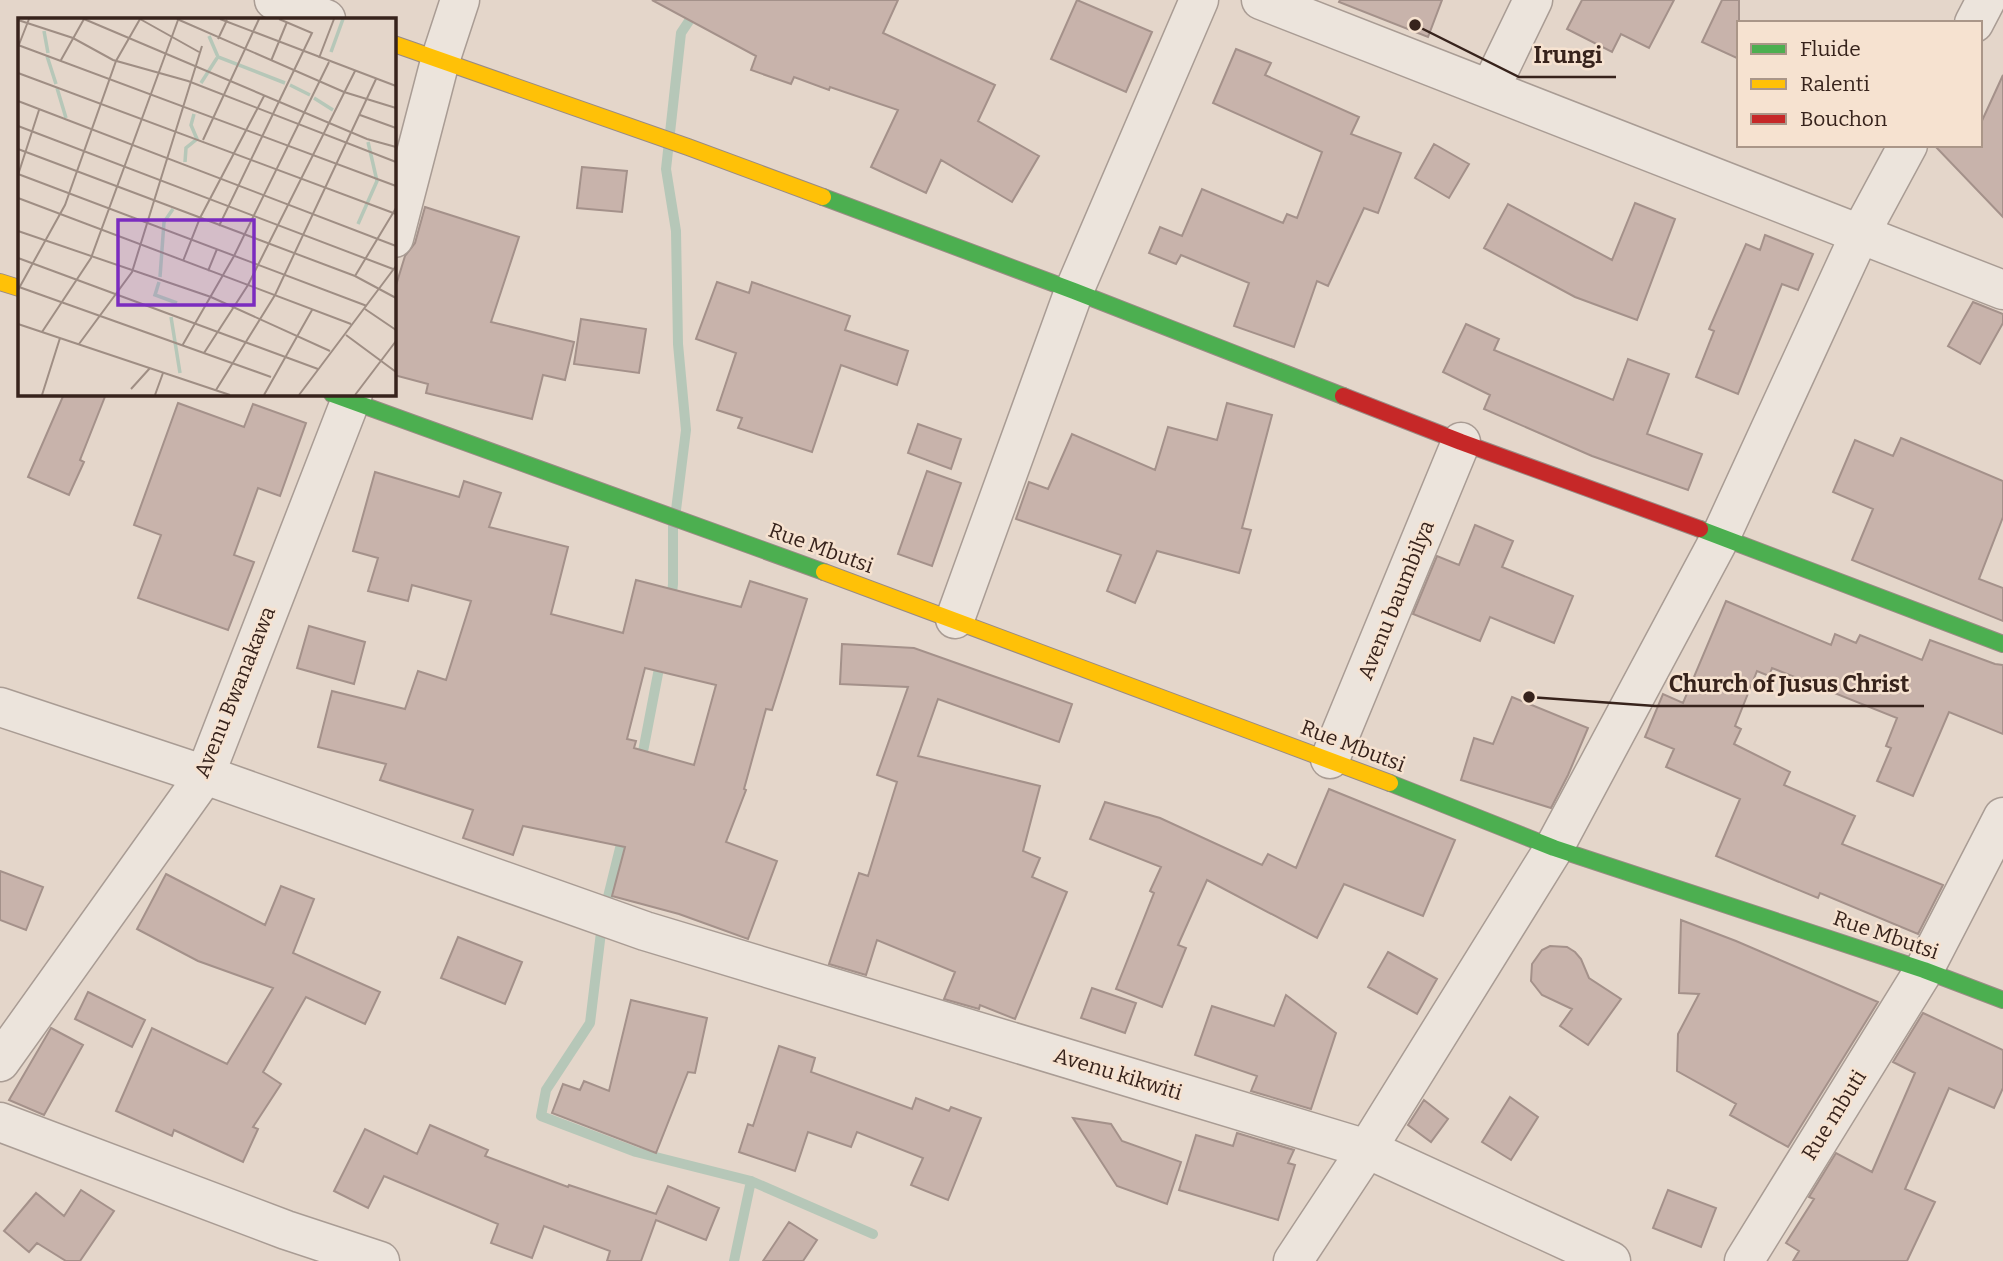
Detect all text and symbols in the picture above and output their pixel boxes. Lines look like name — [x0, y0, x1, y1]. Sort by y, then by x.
inset map — [18, 18, 396, 396]
legend — [1737, 21, 1982, 147]
callout: Irungi — [1519, 33, 1616, 77]
text: Fluide — [1800, 36, 1861, 62]
text: Irungi — [1534, 41, 1602, 69]
text: Ralenti — [1800, 71, 1870, 97]
text: Bouchon — [1800, 106, 1887, 132]
street label: Avenu baumbilya — [1352, 516, 1440, 683]
street label: Rue Mbutsi — [765, 517, 877, 579]
street label: Avenu Bwanakawa — [189, 602, 281, 781]
callout: Church of Jusus Christ — [1655, 662, 1924, 706]
text: Church of Jusus Christ — [1669, 670, 1909, 698]
street label: Rue Mbutsi — [1297, 714, 1409, 778]
street label: Rue Mbutsi — [1830, 905, 1942, 965]
street label: Avenu kikwiti — [1051, 1042, 1185, 1106]
street label: Rue mbuti — [1796, 1065, 1872, 1165]

